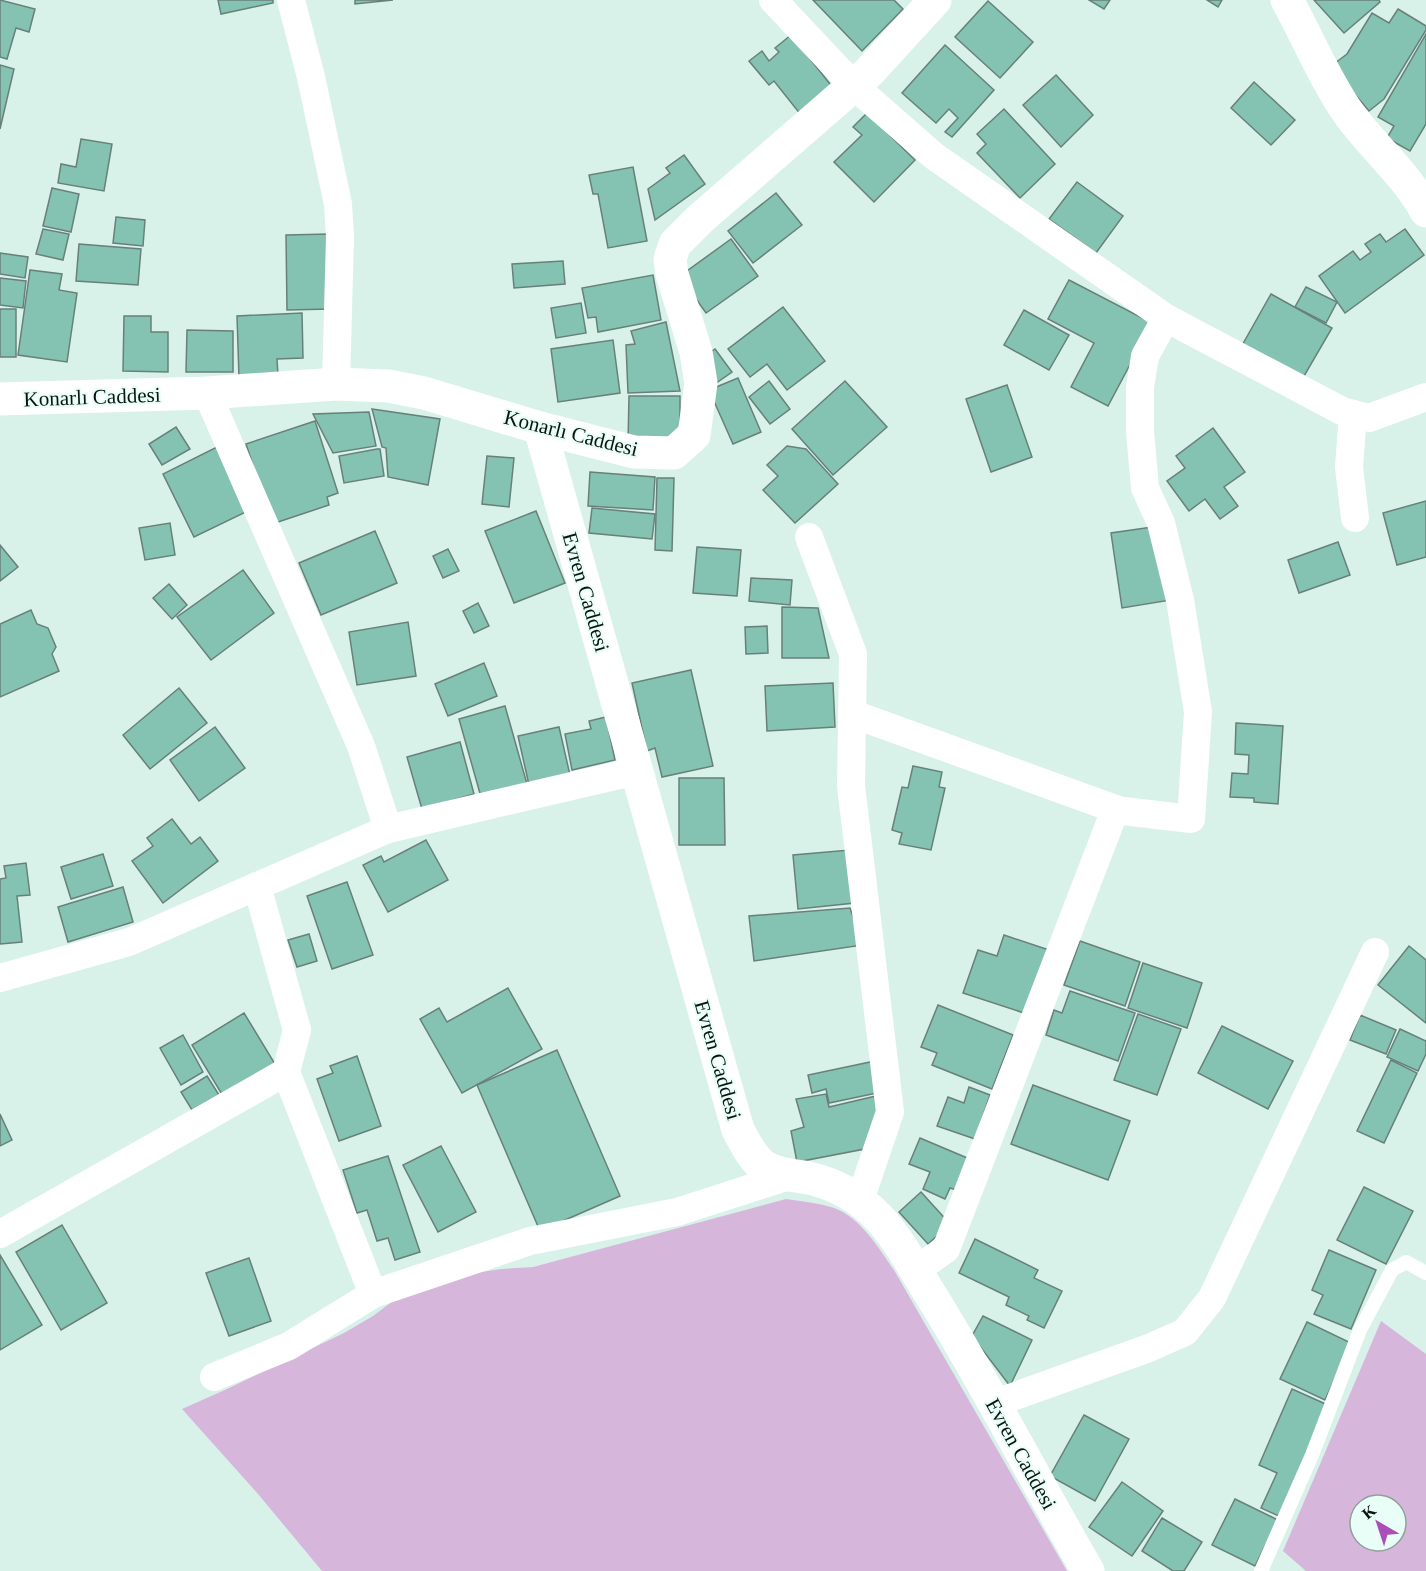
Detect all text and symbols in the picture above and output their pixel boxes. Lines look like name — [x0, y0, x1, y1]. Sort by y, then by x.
street label: Konarlı Caddesi — [23, 383, 161, 411]
street label: Konarlı Caddesi — [502, 405, 641, 461]
street label: Evren Caddesi — [558, 530, 615, 655]
street label: Evren Caddesi — [690, 998, 747, 1123]
street label: Evren Caddesi — [981, 1394, 1061, 1514]
north arrow — [1348, 1493, 1408, 1553]
text: K — [1359, 1501, 1379, 1522]

